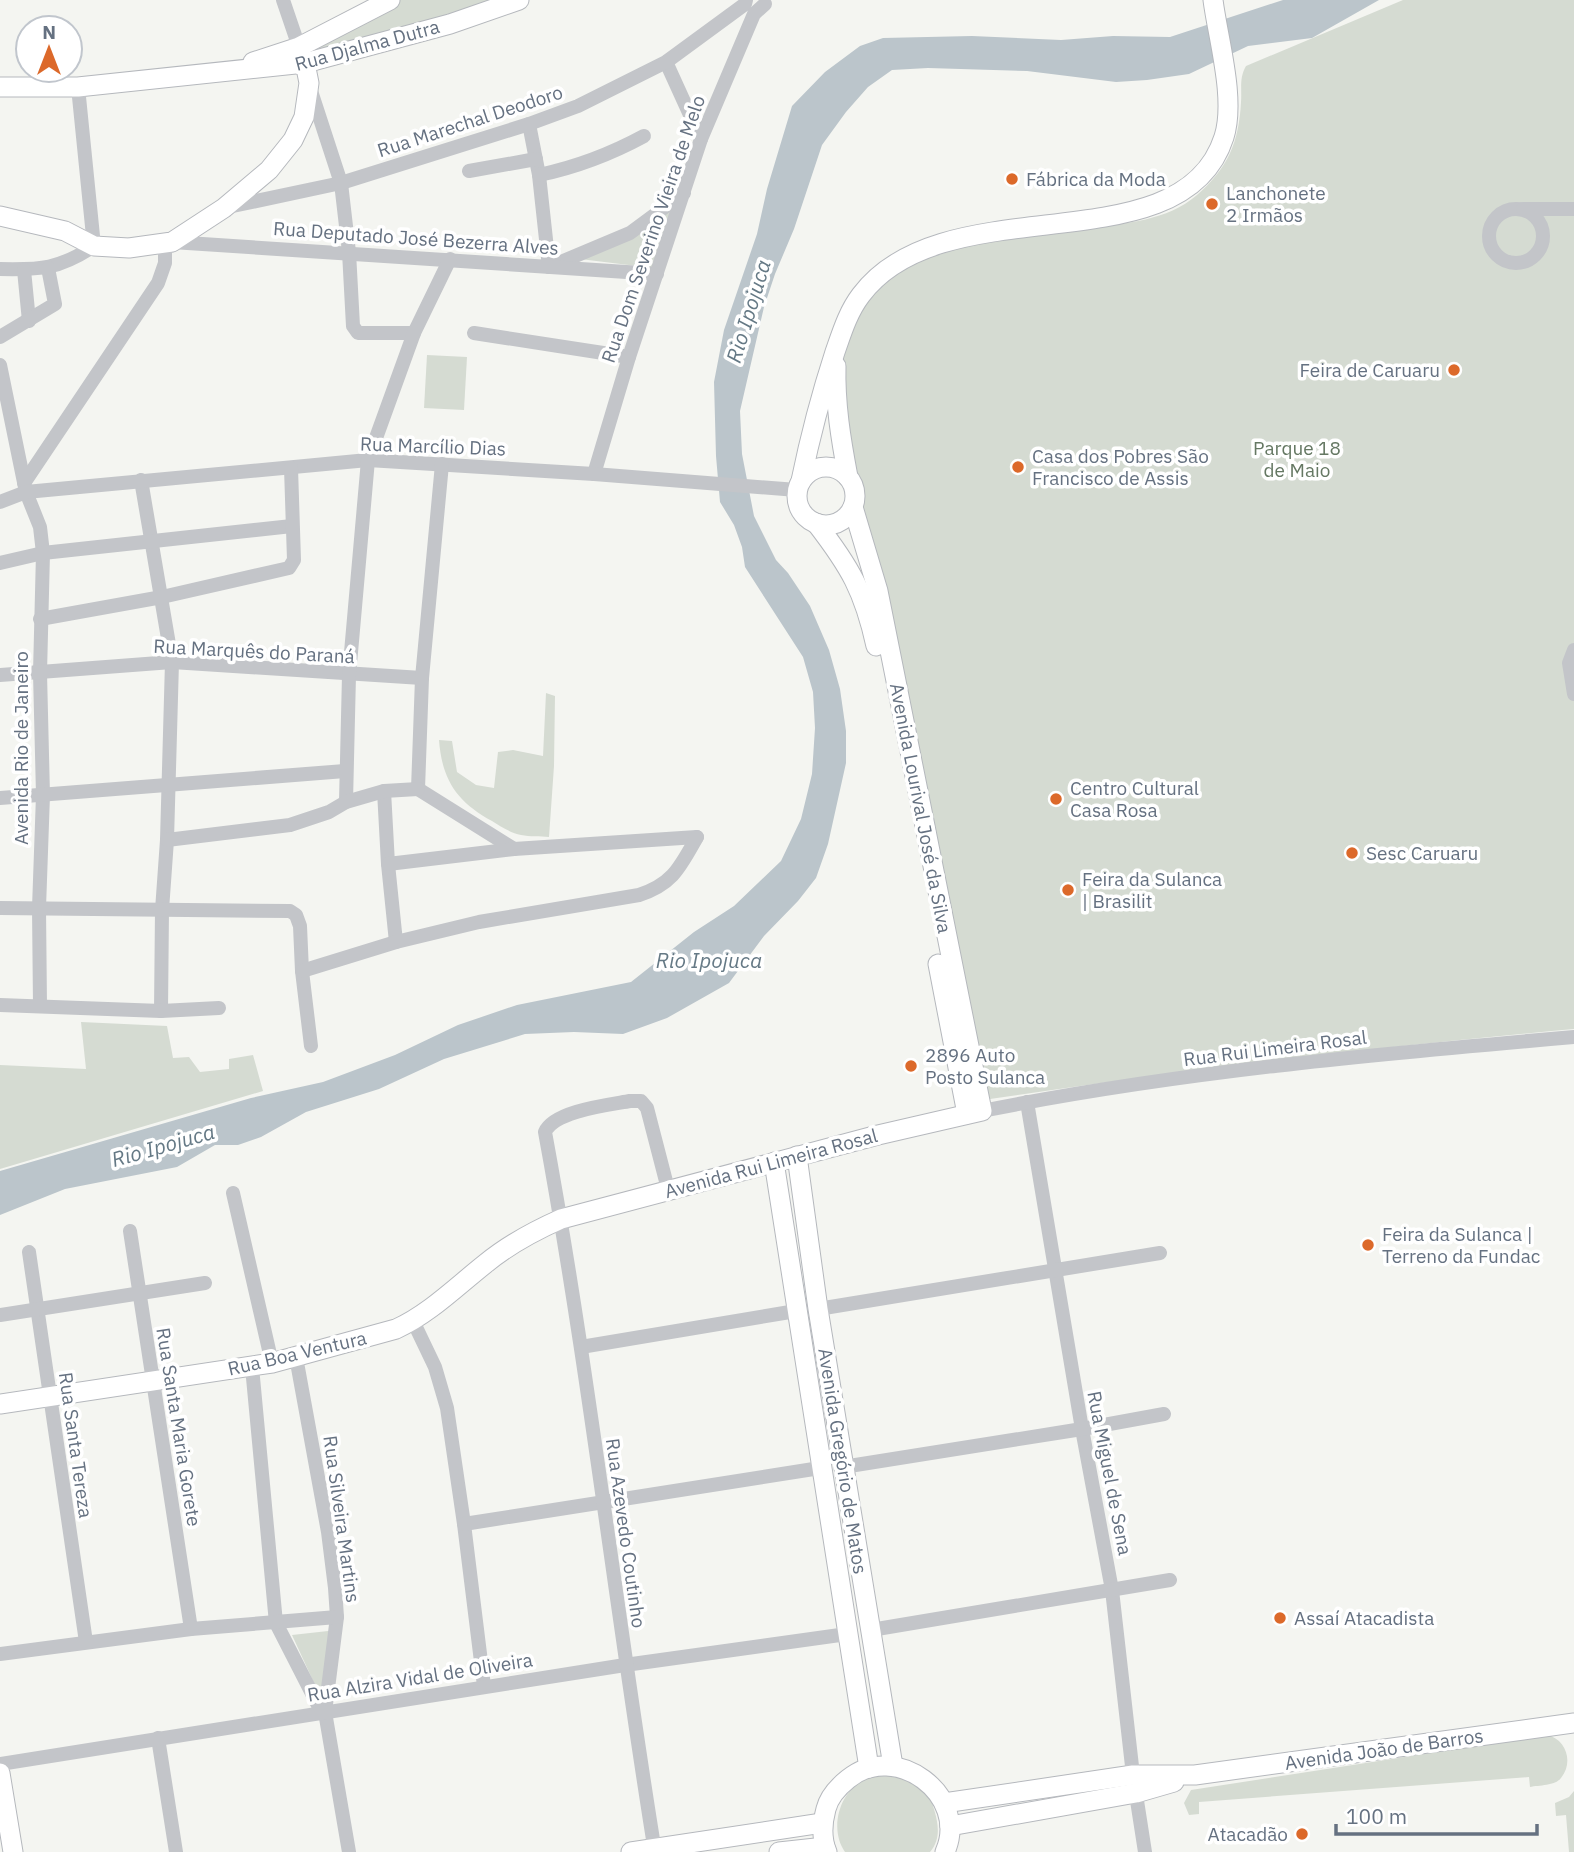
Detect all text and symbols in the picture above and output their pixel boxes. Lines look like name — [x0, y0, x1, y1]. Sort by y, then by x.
north arrow — [14, 14, 84, 84]
street label: Rua Djalma Dutra — [292, 14, 442, 76]
text: N — [42, 20, 56, 44]
street label: Rua Marechal Deodoro — [374, 80, 566, 162]
street label: Rua Dom Severino Vieira de Melo — [596, 92, 710, 366]
place label: Fábrica da Moda — [1026, 167, 1166, 191]
marker: Fábrica da Moda — [1004, 171, 1020, 187]
place label: Lanchonete 2 Irmãos — [1226, 181, 1326, 227]
marker: Lanchonete 2 Irmãos — [1204, 196, 1220, 212]
street label: Rua Deputado José Bezerra Alves — [272, 216, 560, 260]
water label: Rio Ipojuca — [719, 256, 777, 366]
place label: Feira de Caruaru — [1300, 358, 1440, 382]
marker: Feira de Caruaru — [1446, 362, 1462, 378]
street label: Rua Marcílio Dias — [359, 431, 507, 461]
park label: Parque 18 de Maio — [1253, 436, 1341, 482]
place label: Casa dos Pobres São Francisco de Assis — [1032, 444, 1209, 490]
marker: Casa dos Pobres São Francisco de Assis — [1010, 459, 1026, 475]
street label: Rua Marquês do Paraná — [153, 634, 355, 668]
street label: Avenida Rio de Janeiro — [9, 651, 33, 845]
street label: Avenida Lourival José da Silva — [885, 681, 957, 935]
place label: Centro Cultural Casa Rosa — [1070, 776, 1199, 822]
marker: Centro Cultural Casa Rosa — [1048, 791, 1064, 807]
place label: Sesc Caruaru — [1366, 841, 1478, 865]
marker: Sesc Caruaru — [1344, 845, 1360, 861]
place label: Feira da Sulanca | Brasilit — [1082, 867, 1222, 913]
marker: Feira da Sulanca | Brasilit — [1060, 882, 1076, 898]
water label: Rio Ipojuca — [656, 946, 762, 974]
street label: Rua Rui Limeira Rosal — [1182, 1025, 1368, 1071]
place label: 2896 Auto Posto Sulanca — [925, 1043, 1045, 1089]
marker: 2896 Auto Posto Sulanca — [903, 1058, 919, 1074]
water label: Rio Ipojuca — [108, 1117, 218, 1173]
street label: Avenida Rui Limeira Rosal — [662, 1123, 880, 1203]
place label: Feira da Sulanca | Terreno da Fundac — [1382, 1222, 1541, 1268]
marker: Feira da Sulanca | Terreno da Fundac — [1360, 1237, 1376, 1253]
street label: Rua Boa Ventura — [225, 1325, 369, 1381]
street label: Rua Santa Maria Gorete — [151, 1326, 207, 1528]
street label: Avenida Gregório de Matos — [813, 1346, 873, 1576]
street label: Rua Santa Tereza — [54, 1370, 98, 1520]
street label: Rua Miguel de Sena — [1082, 1389, 1138, 1557]
street label: Rua Silveira Martins — [318, 1434, 366, 1604]
street label: Rua Azevedo Coutinho — [601, 1437, 651, 1629]
place label: Assaí Atacadista — [1294, 1606, 1434, 1630]
marker: Assaí Atacadista — [1272, 1610, 1288, 1626]
street label: Rua Alzira Vidal de Oliveira — [306, 1647, 534, 1707]
street label: Avenida João de Barros — [1283, 1723, 1485, 1775]
scale bar — [1336, 1792, 1537, 1836]
text: 100 m — [1346, 1802, 1407, 1830]
place label: Atacadão — [1208, 1822, 1288, 1846]
marker: Atacadão — [1294, 1826, 1310, 1842]

